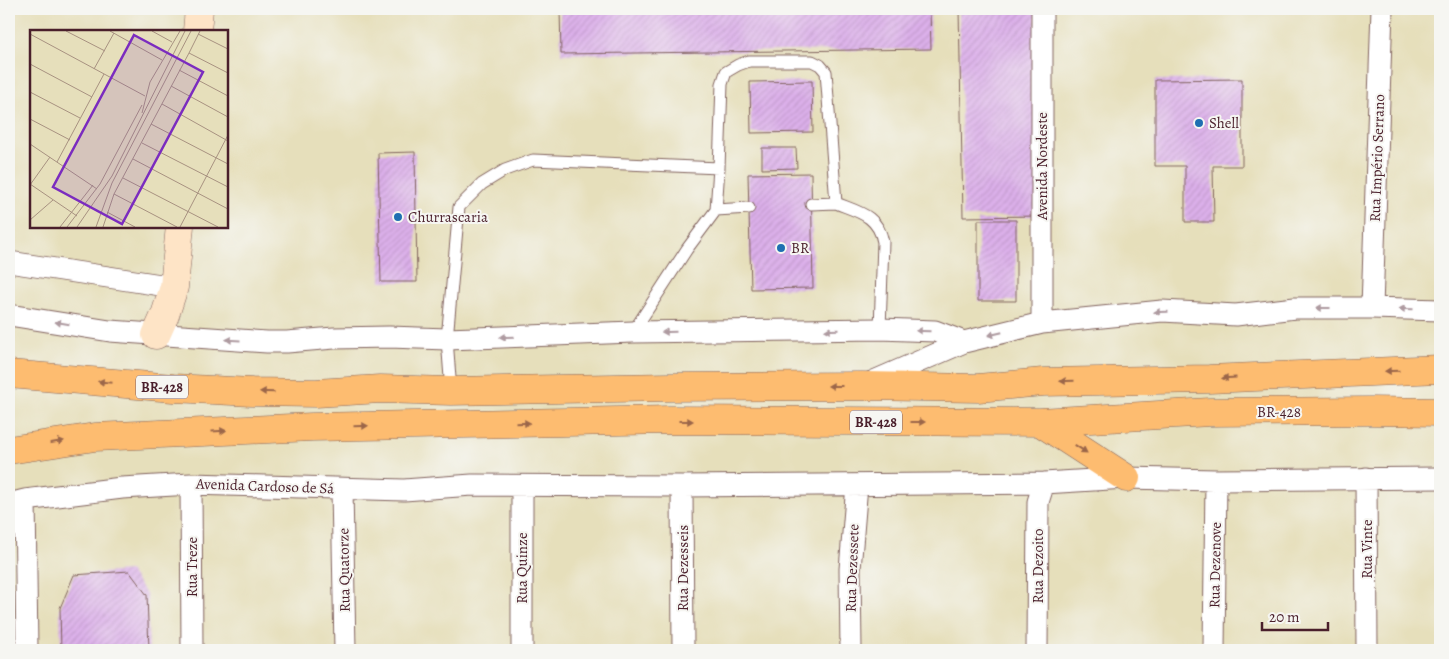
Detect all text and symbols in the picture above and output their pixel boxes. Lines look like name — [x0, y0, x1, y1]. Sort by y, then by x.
inset map — [30, 30, 228, 228]
street label: Rua Império Serrano — [1365, 94, 1389, 222]
street label: Avenida Nordeste — [1032, 112, 1052, 221]
place label: Shell — [1209, 113, 1239, 133]
marker: Shell — [1193, 117, 1205, 129]
place label: Churrascaria — [408, 207, 488, 227]
marker: Churrascaria — [392, 211, 404, 223]
place label: BR — [791, 238, 810, 258]
marker: BR — [775, 242, 787, 254]
one-way arrow — [1315, 304, 1331, 312]
one-way arrow — [1398, 305, 1414, 313]
one-way arrow — [1153, 308, 1169, 316]
one-way arrow — [53, 319, 69, 327]
one-way arrow — [823, 326, 839, 334]
one-way arrow — [915, 327, 931, 335]
one-way arrow — [661, 328, 677, 336]
one-way arrow — [988, 330, 1003, 338]
one-way arrow — [498, 333, 514, 341]
one-way arrow — [225, 336, 241, 344]
one-way arrow — [1383, 367, 1399, 375]
one-way arrow — [1221, 375, 1237, 383]
road number: BR-428 — [136, 376, 188, 398]
one-way arrow — [1058, 377, 1074, 385]
one-way arrow — [97, 378, 113, 386]
one-way arrow — [826, 382, 842, 390]
one-way arrow — [259, 388, 275, 396]
street label: BR-428 — [1257, 402, 1301, 422]
road number: BR-428 — [850, 411, 902, 434]
one-way arrow — [678, 417, 694, 425]
one-way arrow — [910, 418, 926, 426]
one-way arrow — [515, 419, 531, 427]
one-way arrow — [353, 422, 369, 430]
one-way arrow — [211, 427, 227, 435]
one-way arrow — [49, 438, 65, 446]
one-way arrow — [1075, 444, 1088, 453]
street label: Avenida Cardoso de Sá — [194, 474, 335, 498]
street label: Rua Vinte — [1357, 519, 1377, 579]
street label: Rua Dezenove — [1204, 521, 1226, 608]
street label: Rua Dezessete — [840, 523, 864, 612]
street label: Rua Dezesseis — [673, 525, 693, 611]
street label: Rua Quatorze — [333, 527, 355, 612]
street label: Rua Dezoito — [1028, 528, 1048, 604]
street label: Rua Quinze — [512, 532, 532, 604]
street label: Rua Treze — [182, 536, 202, 597]
scale bar — [1262, 599, 1328, 631]
text: 20 m — [1269, 607, 1300, 627]

